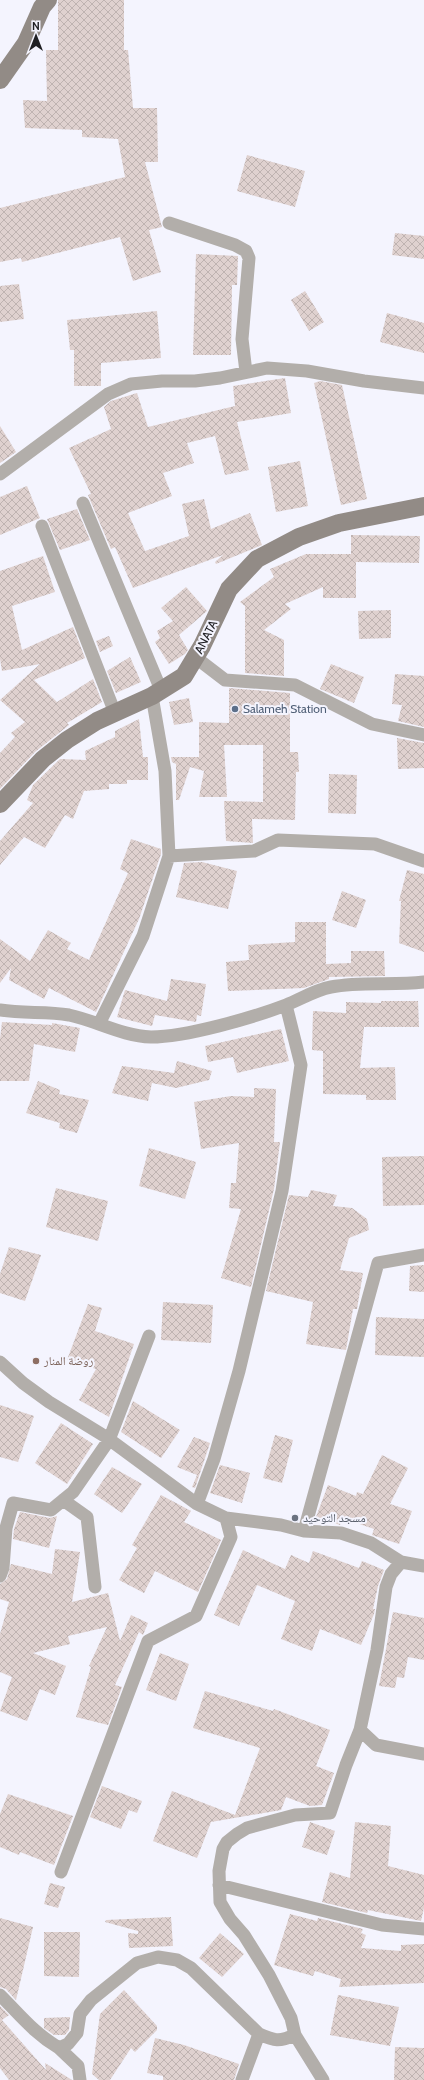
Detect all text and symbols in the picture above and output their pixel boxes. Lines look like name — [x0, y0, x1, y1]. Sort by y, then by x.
north arrow — [16, 16, 56, 56]
text: N — [32, 19, 40, 33]
street label: ANATA — [191, 617, 221, 656]
place label: Salameh Station — [243, 701, 327, 716]
marker: Salameh Station — [230, 704, 240, 714]
place label: روضة المنار — [43, 1353, 94, 1368]
marker: روضة المنار — [31, 1356, 41, 1366]
place label: مسجد التوحيد — [303, 1510, 366, 1525]
marker: مسجد التوحيد — [290, 1513, 300, 1523]

